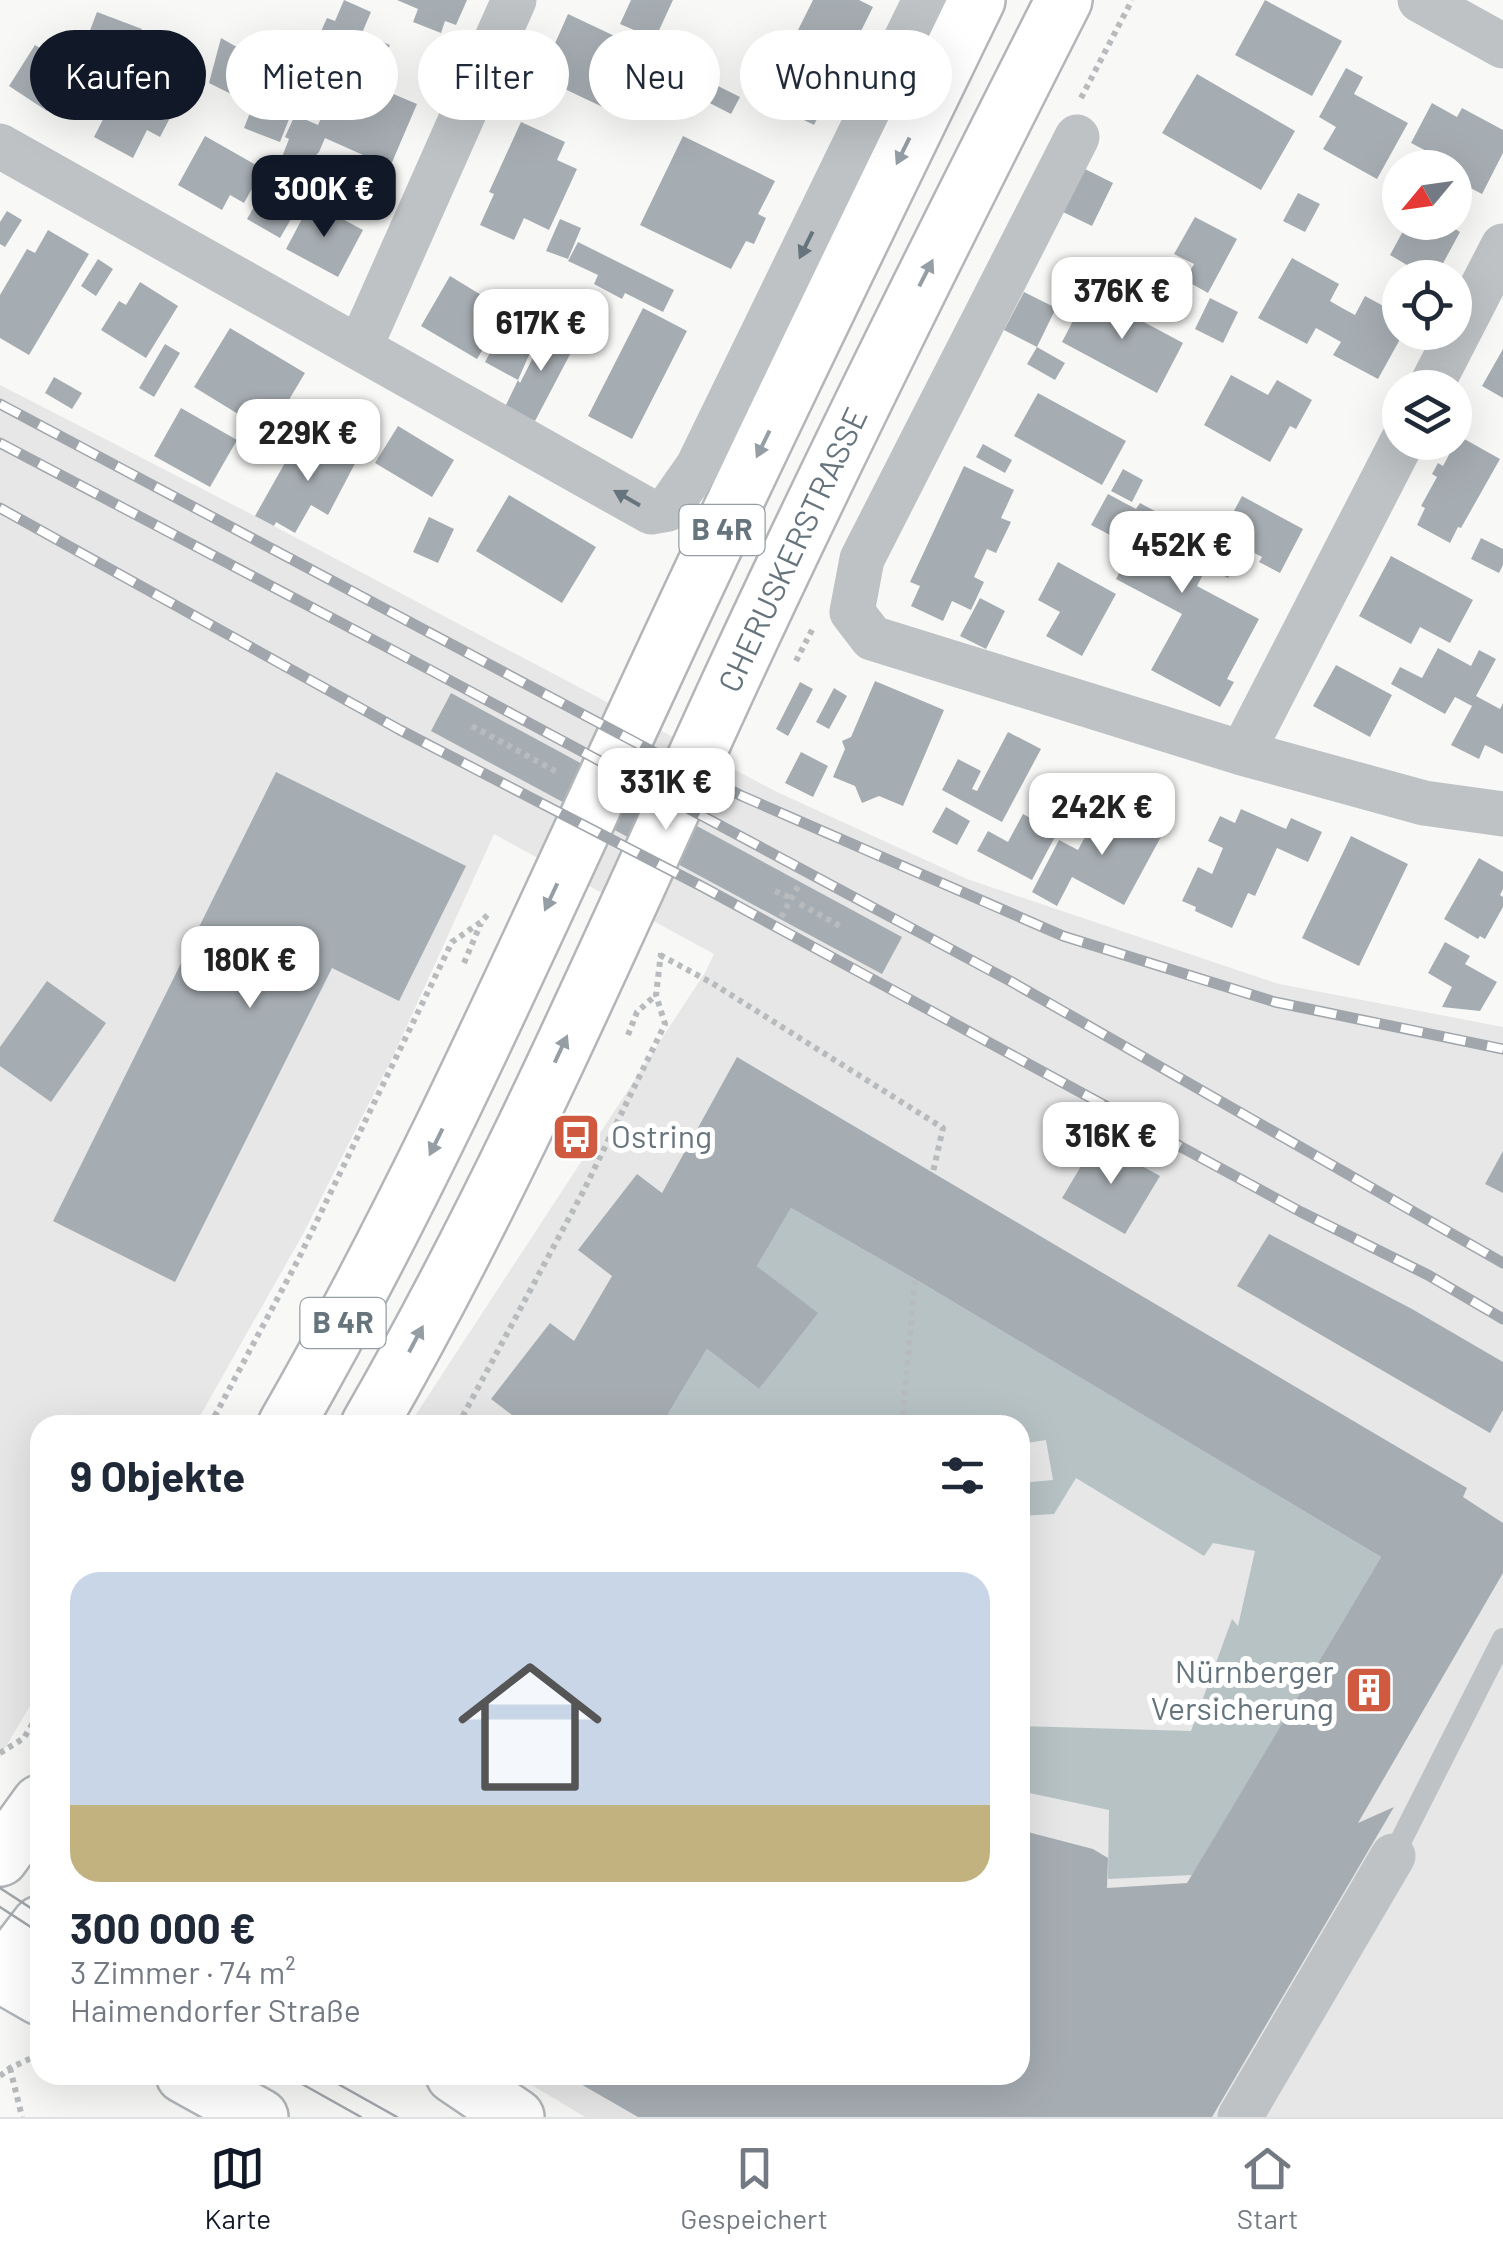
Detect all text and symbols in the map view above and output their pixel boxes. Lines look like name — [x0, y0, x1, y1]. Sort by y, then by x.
chip: Kaufen — [30, 30, 206, 120]
chip: Mieten — [226, 30, 398, 120]
chip: Filter — [418, 30, 569, 120]
chip: Neu — [589, 30, 720, 120]
chip: Wohnung — [740, 30, 952, 120]
one-way arrow — [895, 136, 912, 165]
north arrow — [1382, 150, 1472, 240]
map controls — [1382, 150, 1472, 460]
pin: 300K € — [243, 155, 405, 240]
text: 300K € — [274, 168, 374, 206]
one-way arrow — [797, 231, 814, 260]
pin: 376K € — [1041, 257, 1203, 342]
one-way arrow — [917, 258, 934, 287]
button: locate — [1382, 260, 1472, 350]
text: 376K € — [1073, 270, 1171, 308]
pin: 617K € — [460, 289, 622, 374]
text: 617K € — [496, 302, 586, 340]
button: layers — [1382, 370, 1472, 460]
pin: 229K € — [227, 399, 389, 484]
street label: CHERUSKERSTRASSE — [709, 401, 874, 697]
text: 229K € — [258, 412, 358, 450]
one-way arrow — [754, 429, 771, 458]
one-way arrow — [613, 489, 641, 507]
road number: B 4R — [680, 505, 764, 555]
pin: 452K € — [1101, 511, 1263, 596]
text: 452K € — [1131, 524, 1233, 562]
pin: 331K € — [585, 748, 747, 833]
text: 331K € — [620, 761, 712, 799]
pin: 242K € — [1021, 773, 1183, 858]
text: 242K € — [1051, 786, 1153, 824]
one-way arrow — [543, 882, 559, 911]
pin: 180K € — [169, 926, 331, 1011]
text: 180K € — [203, 939, 297, 977]
one-way arrow — [553, 1034, 569, 1064]
pin: 316K € — [1030, 1102, 1192, 1187]
bus stop icon: Ostring — [550, 1111, 602, 1163]
text: 316K € — [1065, 1115, 1157, 1153]
place label: Ostring — [611, 1116, 712, 1154]
one-way arrow — [428, 1127, 445, 1156]
road number: B 4R — [300, 1298, 386, 1348]
one-way arrow — [407, 1325, 424, 1354]
icon: filters — [935, 1448, 990, 1503]
text: 9 Objekte — [70, 1450, 245, 1500]
icon: home — [440, 1637, 620, 1817]
place label: Nürnberger Versicherung — [1151, 1651, 1334, 1726]
building icon: Nürnberger Versicherung — [1343, 1664, 1395, 1716]
text: 300 000 € — [70, 1902, 256, 1952]
text: 3 Zimmer · 74 m² — [70, 1952, 296, 1990]
text: Haimendorfer Straße — [70, 1990, 361, 2028]
tab: Karte — [204, 2141, 271, 2235]
tab: Gespeichert — [680, 2141, 828, 2235]
tab: Start — [1237, 2141, 1298, 2235]

